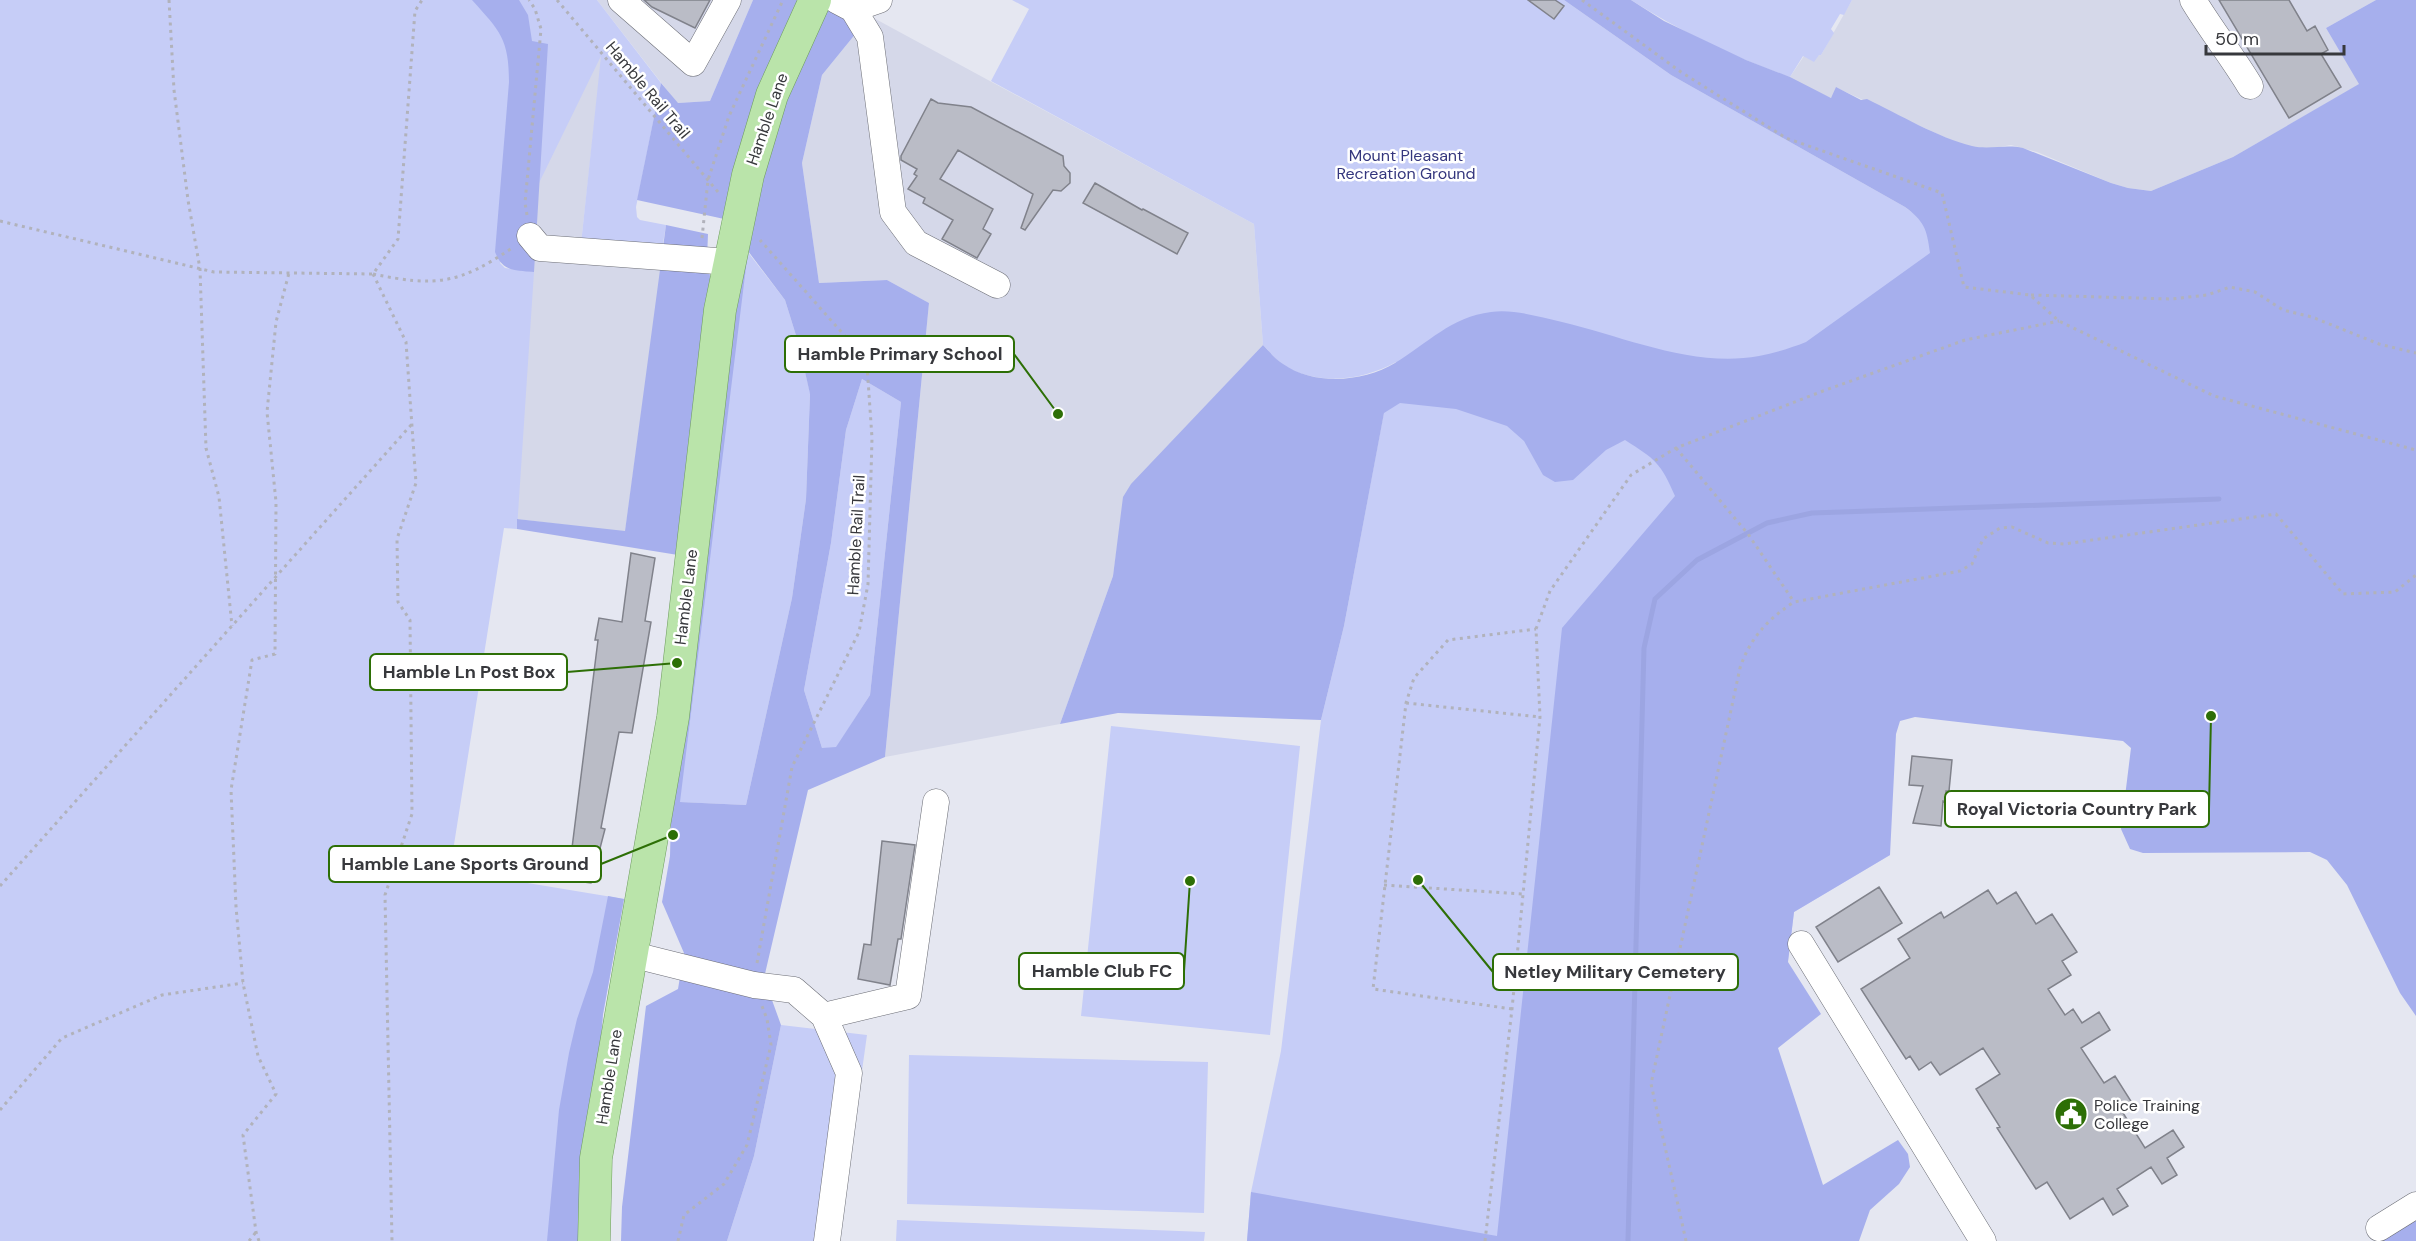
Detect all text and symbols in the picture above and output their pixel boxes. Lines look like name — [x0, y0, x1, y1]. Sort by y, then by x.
scale bar — [2206, 18, 2344, 56]
text: 50 m — [2215, 27, 2259, 51]
street label: Hamble Rail Trail — [601, 37, 695, 143]
street label: Hamble Lane — [741, 70, 793, 168]
park label: Mount Pleasant Recreation Ground — [1336, 145, 1476, 184]
callout: Hamble Primary School — [785, 336, 1014, 372]
text: Hamble Primary School — [798, 342, 1002, 366]
street label: Hamble Rail Trail — [842, 474, 870, 596]
street label: Hamble Lane — [670, 548, 702, 646]
callout: Hamble Ln Post Box — [370, 654, 567, 690]
text: Hamble Ln Post Box — [383, 660, 555, 684]
callout: Royal Victoria Country Park — [1945, 791, 2209, 827]
text: Royal Victoria Country Park — [1957, 797, 2198, 821]
callout: Hamble Lane Sports Ground — [329, 846, 601, 882]
text: Hamble Lane Sports Ground — [341, 852, 589, 876]
callout: Hamble Club FC — [1019, 953, 1184, 989]
callout: Netley Military Cemetery — [1493, 954, 1738, 990]
text: Hamble Club FC — [1032, 959, 1172, 983]
text: Netley Military Cemetery — [1504, 960, 1726, 984]
street label: Hamble Lane — [591, 1028, 627, 1126]
place label: Police Training College — [2094, 1095, 2200, 1134]
public building icon: Police Training College — [2053, 1096, 2089, 1132]

